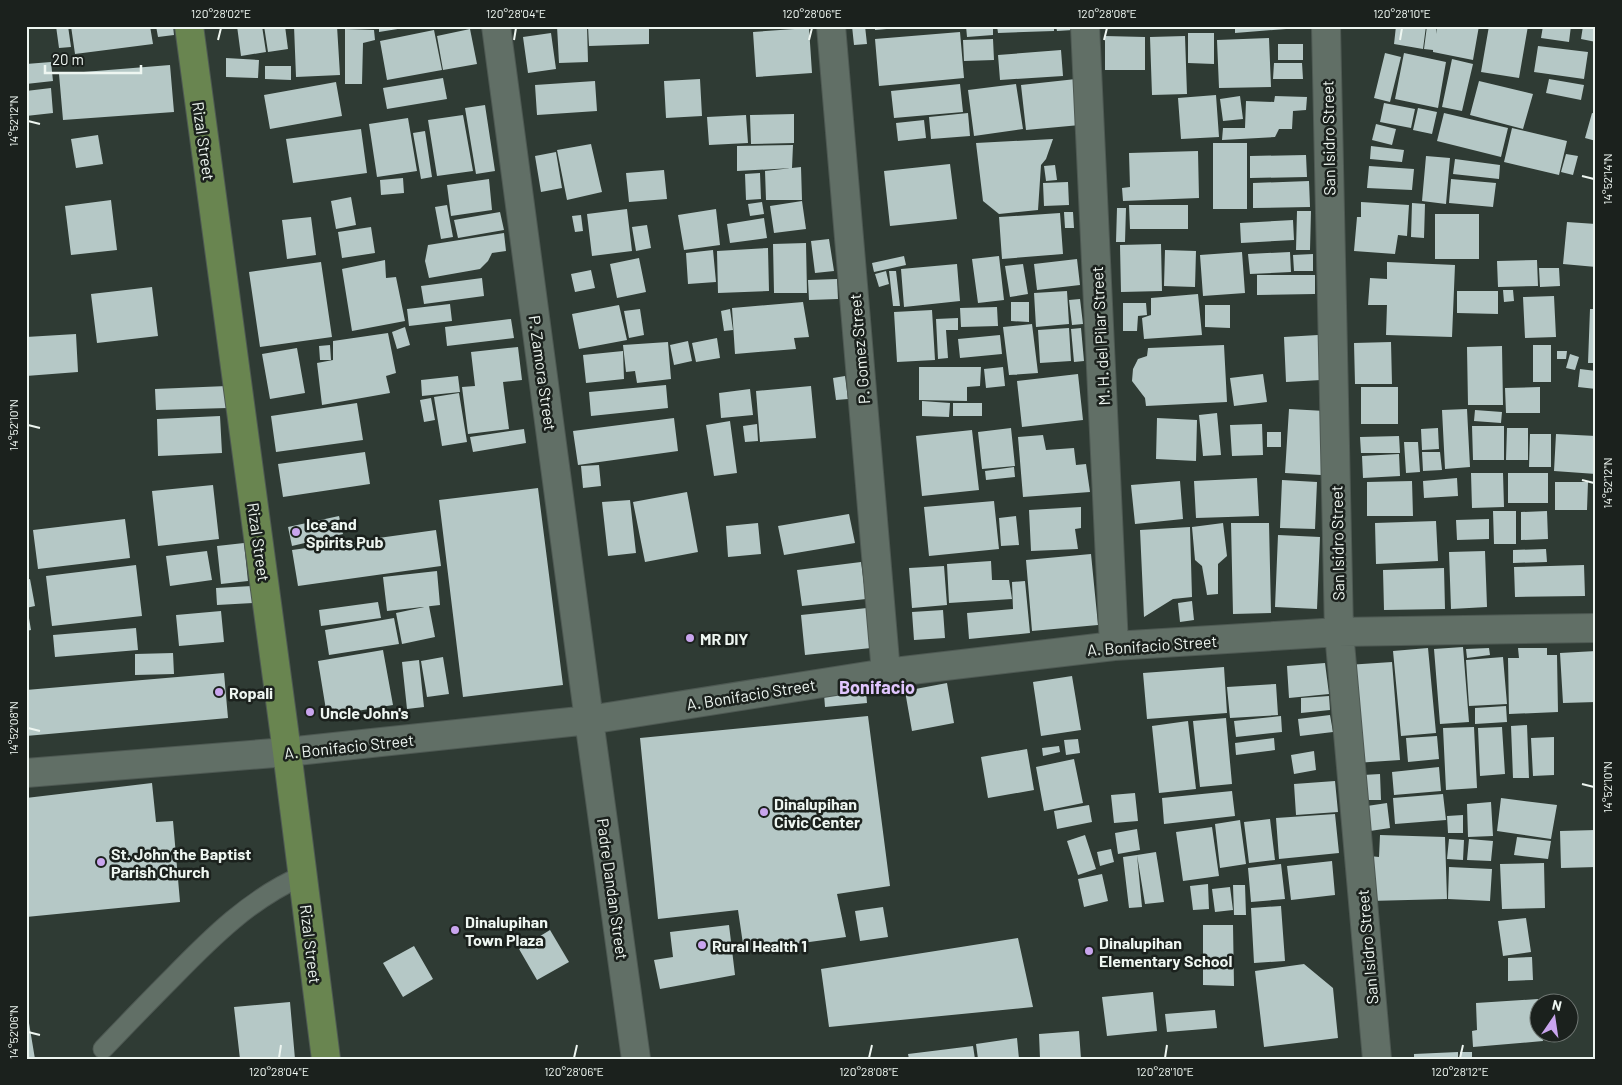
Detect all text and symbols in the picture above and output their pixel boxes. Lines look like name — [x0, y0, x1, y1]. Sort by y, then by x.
text: 120°28'02"E — [191, 6, 251, 20]
text: 120°28'04"E — [486, 6, 546, 20]
text: 120°28'06"E — [782, 6, 842, 20]
text: 120°28'08"E — [1077, 6, 1137, 20]
text: 120°28'10"E — [1373, 6, 1431, 20]
scale bar — [45, 42, 141, 74]
text: 20 m — [52, 50, 84, 68]
street label: San Isidro Street — [1317, 80, 1339, 196]
text: 14°52'12"N — [6, 95, 20, 147]
street label: Rizal Street — [189, 100, 219, 182]
text: 14°52'14"N — [1600, 153, 1614, 205]
street label: M. H. del Pilar Street — [1087, 266, 1113, 406]
street label: P. Gomez Street — [845, 293, 873, 405]
street label: P. Zamora Street — [526, 314, 560, 432]
text: 14°52'10"N — [6, 399, 20, 451]
text: 14°52'12"N — [1600, 457, 1614, 509]
street label: San Isidro Street — [1326, 485, 1348, 601]
street label: Rizal Street — [244, 501, 274, 583]
place label: Ice and Spirits Pub — [306, 514, 384, 551]
marker: Ice and Spirits Pub — [290, 526, 302, 538]
place label: MR DIY — [700, 629, 749, 648]
street label: A. Bonifacio Street — [1086, 631, 1218, 659]
marker: MR DIY — [684, 632, 696, 644]
street label: A. Bonifacio Street — [685, 674, 817, 714]
district label: Bonifacio — [839, 676, 915, 698]
place label: Ropali — [229, 683, 273, 702]
marker: Ropali — [213, 686, 225, 698]
text: 14°52'08"N — [6, 701, 20, 755]
place label: Uncle John's — [320, 703, 409, 722]
marker: Uncle John's — [304, 706, 316, 718]
street label: A. Bonifacio Street — [283, 730, 415, 762]
text: 14°52'10"N — [1600, 761, 1614, 813]
place label: Dinalupihan Civic Center — [774, 794, 860, 831]
marker: Dinalupihan Civic Center — [758, 806, 770, 818]
street label: Padre Dandan Street — [594, 817, 632, 961]
place label: St. John the Baptist Parish Church — [111, 844, 251, 881]
marker: St. John the Baptist Parish Church — [95, 856, 107, 868]
street label: San Isidro Street — [1353, 889, 1381, 1005]
street label: Rizal Street — [297, 903, 325, 985]
place label: Dinalupihan Town Plaza — [465, 912, 548, 949]
marker: Dinalupihan Town Plaza — [449, 924, 461, 936]
place label: Dinalupihan Elementary School — [1099, 933, 1233, 970]
place label: Rural Health 1 — [712, 936, 807, 955]
marker: Rural Health 1 — [696, 939, 708, 951]
marker: Dinalupihan Elementary School — [1083, 945, 1095, 957]
north arrow — [1530, 992, 1580, 1042]
text: N — [1551, 996, 1563, 1014]
text: 14°52'06"N — [6, 1005, 20, 1059]
text: 120°28'04"E — [249, 1064, 309, 1078]
text: 120°28'06"E — [544, 1064, 604, 1078]
text: 120°28'08"E — [839, 1064, 899, 1078]
text: 120°28'10"E — [1136, 1064, 1194, 1078]
text: 120°28'12"E — [1431, 1064, 1489, 1078]

